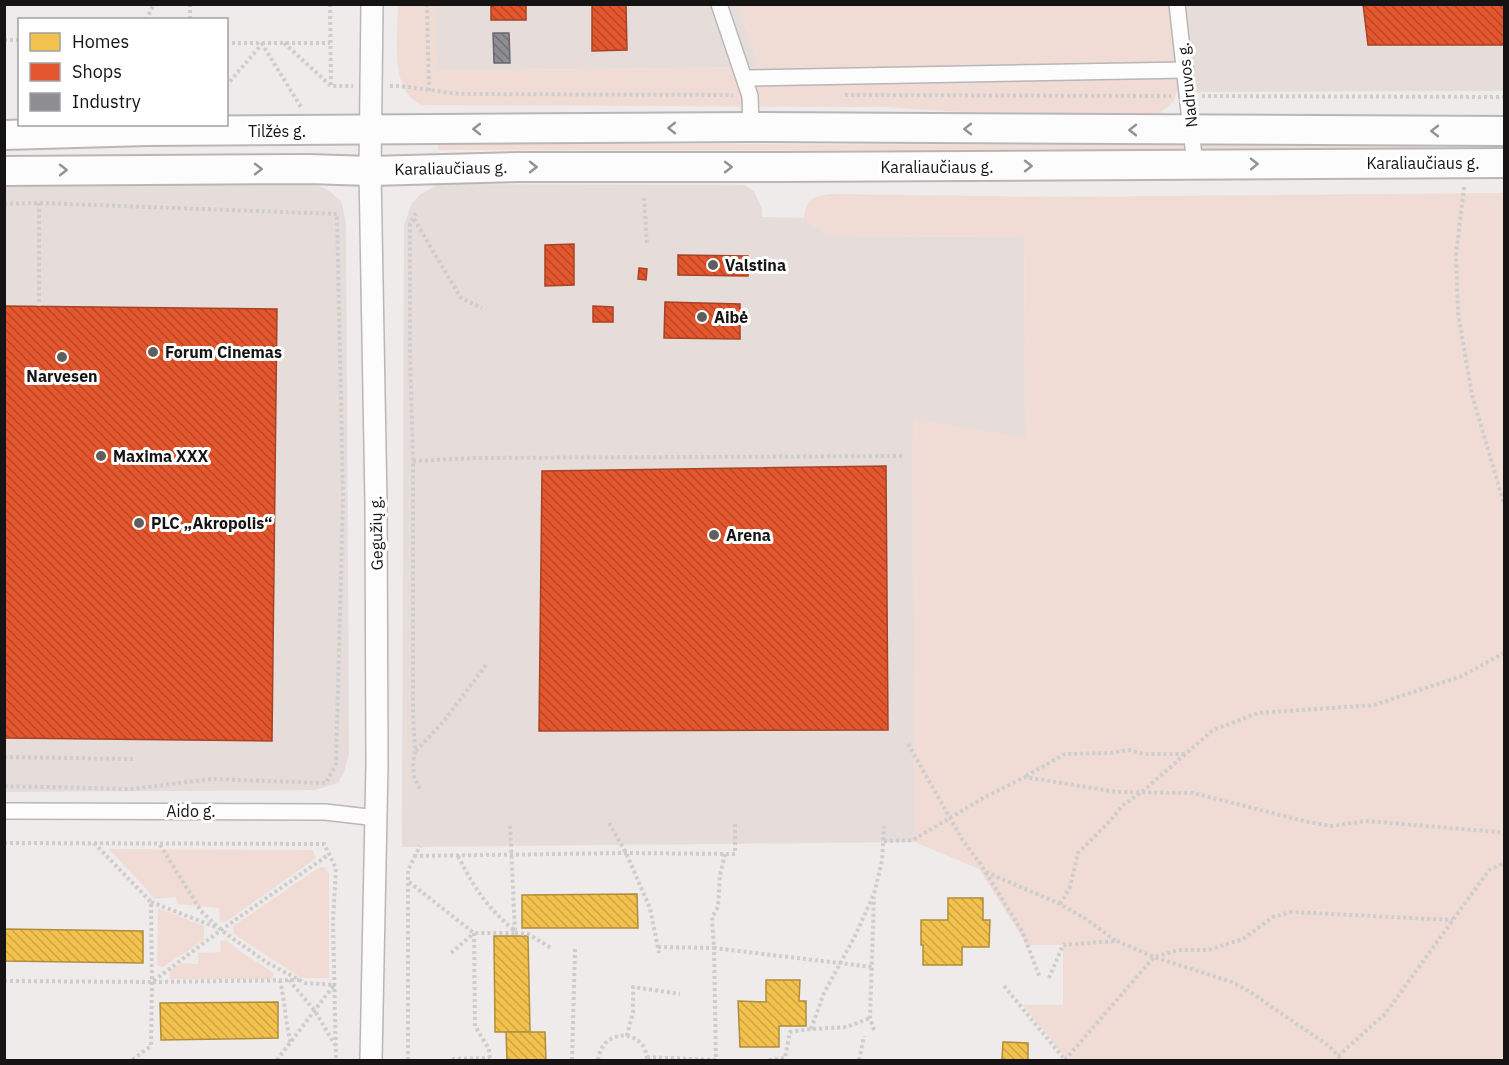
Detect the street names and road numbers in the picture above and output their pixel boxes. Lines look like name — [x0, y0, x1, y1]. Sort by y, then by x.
street label: Nadruvos g. — [1173, 41, 1201, 129]
street label: Tilžės g. — [248, 121, 306, 141]
street label: Karaliaučiaus g. — [1366, 153, 1480, 173]
street label: Karaliaučiaus g. — [394, 157, 508, 179]
street label: Karaliaučiaus g. — [880, 157, 994, 177]
street label: Gegužių g. — [365, 495, 387, 571]
street label: Aido g. — [166, 801, 216, 821]

